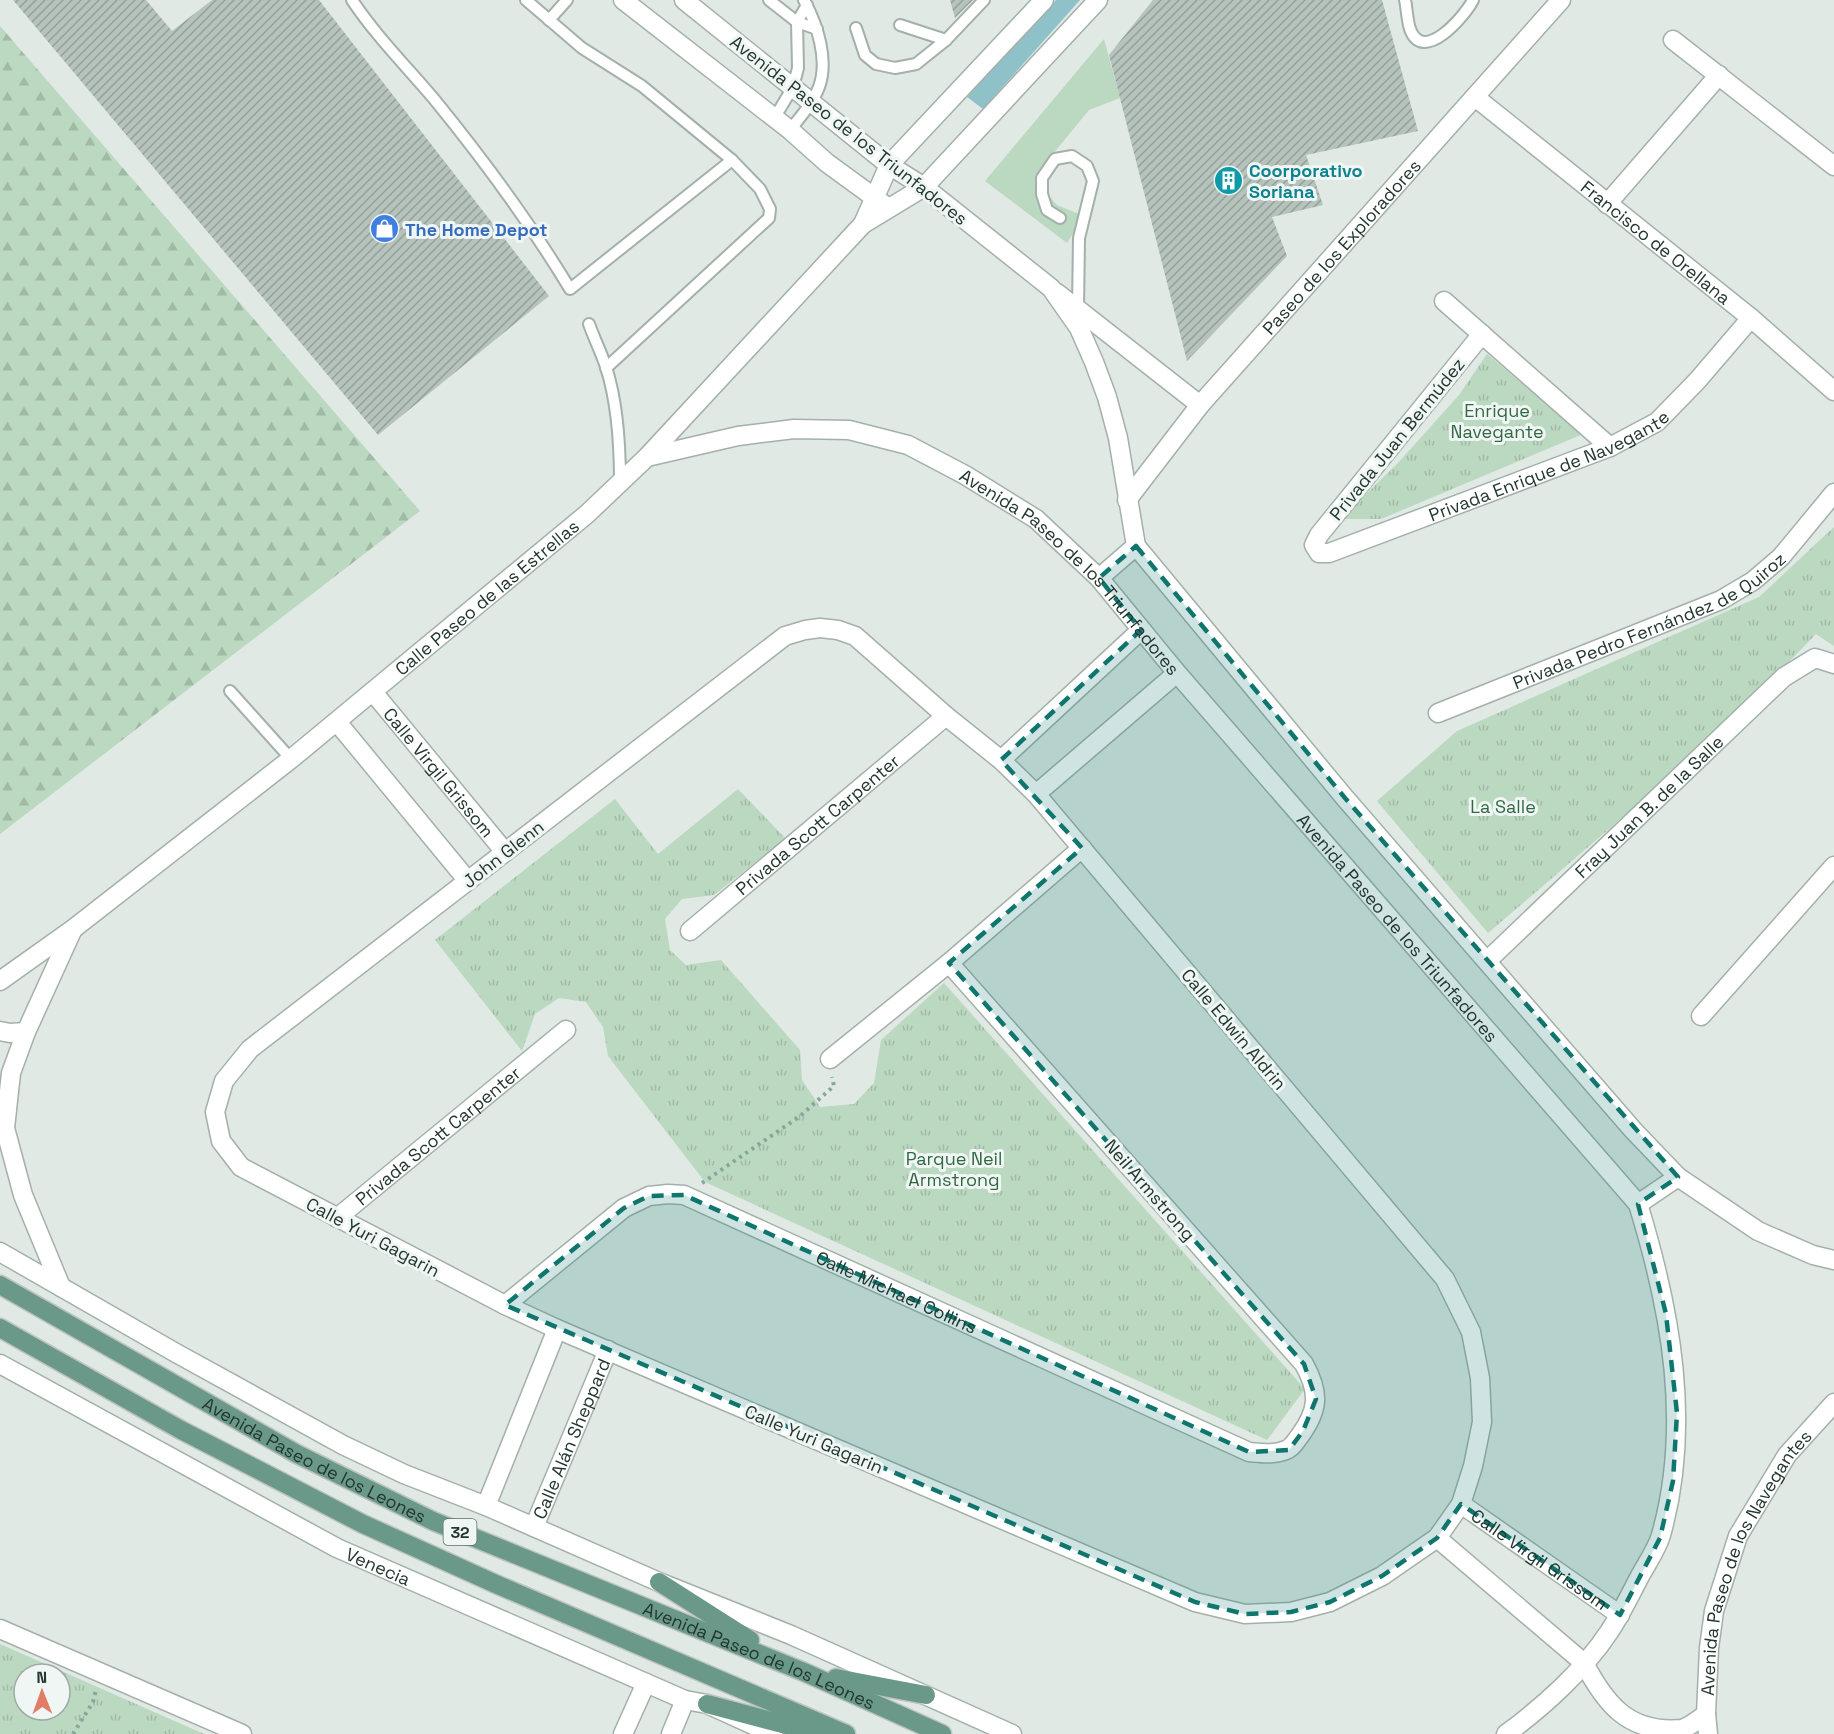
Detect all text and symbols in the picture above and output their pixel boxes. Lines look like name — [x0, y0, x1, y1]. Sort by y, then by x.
street label: Avenida Paseo de los Triunfadores — [726, 30, 972, 230]
street label: Paseo de los Exploradores — [1257, 154, 1425, 339]
place label: Coorporativo Soriana — [1249, 159, 1363, 203]
building icon: Coorporativo Soriana — [1212, 164, 1244, 196]
street label: Francisco de Orellana — [1577, 175, 1736, 309]
shop icon: The Home Depot — [368, 213, 400, 245]
place label: The Home Depot — [405, 218, 548, 241]
street label: Privada Juan Bermúdez — [1324, 353, 1470, 525]
park label: Enrique Navegante — [1450, 399, 1544, 443]
street label: Privada Enrique de Navegante — [1425, 405, 1674, 526]
street label: Avenida Paseo de los Triunfadores — [956, 463, 1185, 679]
street label: Calle Paseo de las Estrellas — [390, 514, 583, 680]
street label: Privada Pedro Fernández de Quiroz — [1509, 547, 1790, 694]
street label: Calle Virgil Grissom — [379, 703, 499, 842]
street label: Fray Juan B. de la Salle — [1570, 730, 1728, 883]
street label: Privada Scott Carpenter — [730, 749, 904, 900]
park label: La Salle — [1470, 795, 1536, 818]
street label: Avenida Paseo de los Triunfadores — [1292, 808, 1504, 1047]
street label: John Glenn — [458, 815, 548, 893]
street label: Calle Edwin Aldrin — [1176, 964, 1292, 1094]
street label: Privada Scott Carpenter — [350, 1061, 525, 1210]
street label: Neil Armstrong — [1100, 1134, 1200, 1246]
park label: Parque Neil Armstrong — [906, 1147, 1002, 1191]
street label: Calle Yuri Gagarin — [302, 1192, 444, 1282]
street label: Calle Michael Collins — [813, 1245, 981, 1338]
street label: Calle Alán Sheppard — [527, 1355, 615, 1522]
street label: Avenida Paseo de los Leones — [199, 1391, 430, 1527]
street label: Calle Yuri Gagarin — [741, 1399, 887, 1479]
street label: Avenida Paseo de los Navegantes — [1695, 1425, 1816, 1696]
street label: Calle Virgil Grissom — [1467, 1503, 1613, 1615]
road number: 32 — [444, 1519, 476, 1545]
street label: Venecia — [342, 1542, 414, 1590]
street label: Avenida Paseo de los Leones — [640, 1596, 879, 1714]
north arrow — [12, 1662, 72, 1722]
text: N — [36, 1667, 47, 1688]

